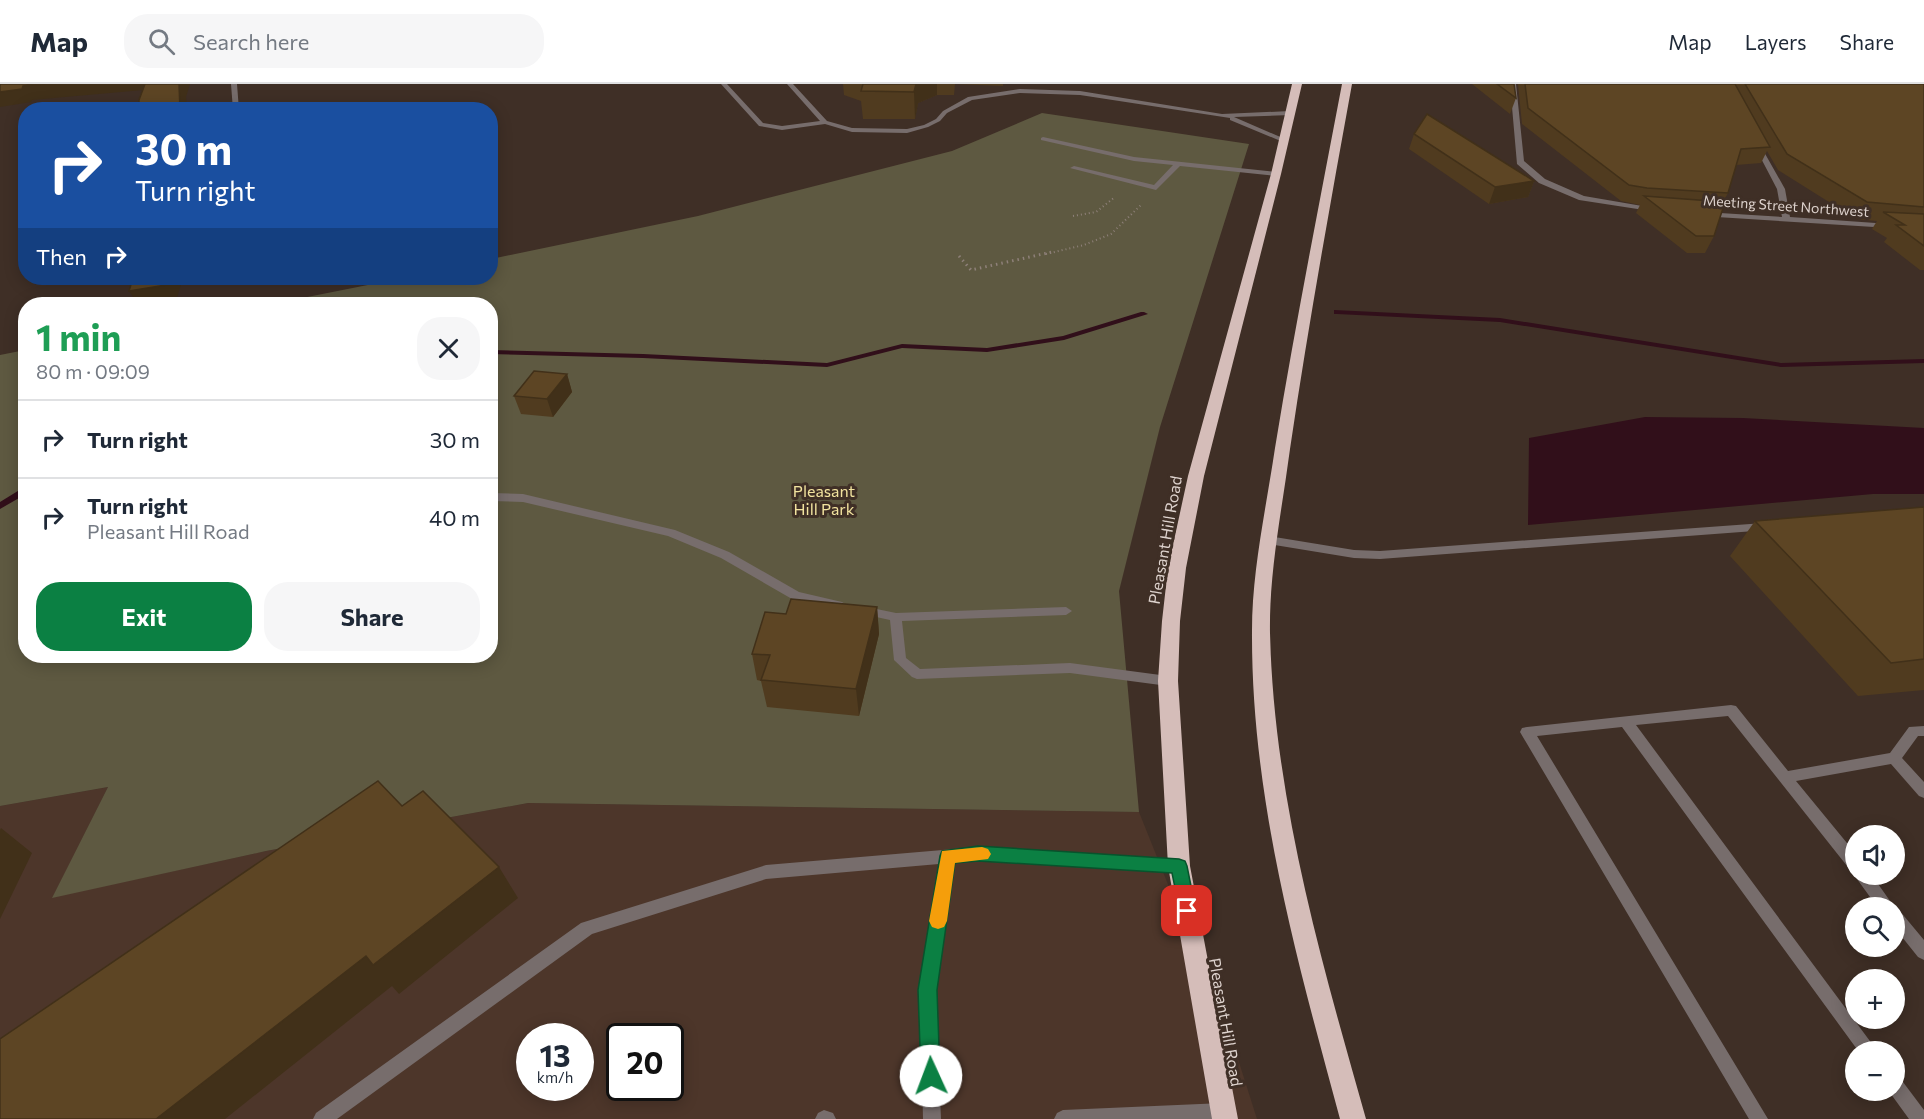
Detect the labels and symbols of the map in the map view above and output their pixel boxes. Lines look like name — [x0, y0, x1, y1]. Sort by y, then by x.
street label: Meeting Street Northwest — [1702, 191, 1870, 220]
street label: Pleasant Hill Road — [1144, 474, 1185, 606]
park label: Pleasant Hill Park — [793, 481, 856, 518]
pin — [1161, 885, 1212, 936]
street label: Pleasant Hill Road — [1206, 956, 1247, 1088]
speed limit sign: 20 — [606, 1023, 684, 1101]
position arrow — [899, 1044, 963, 1108]

